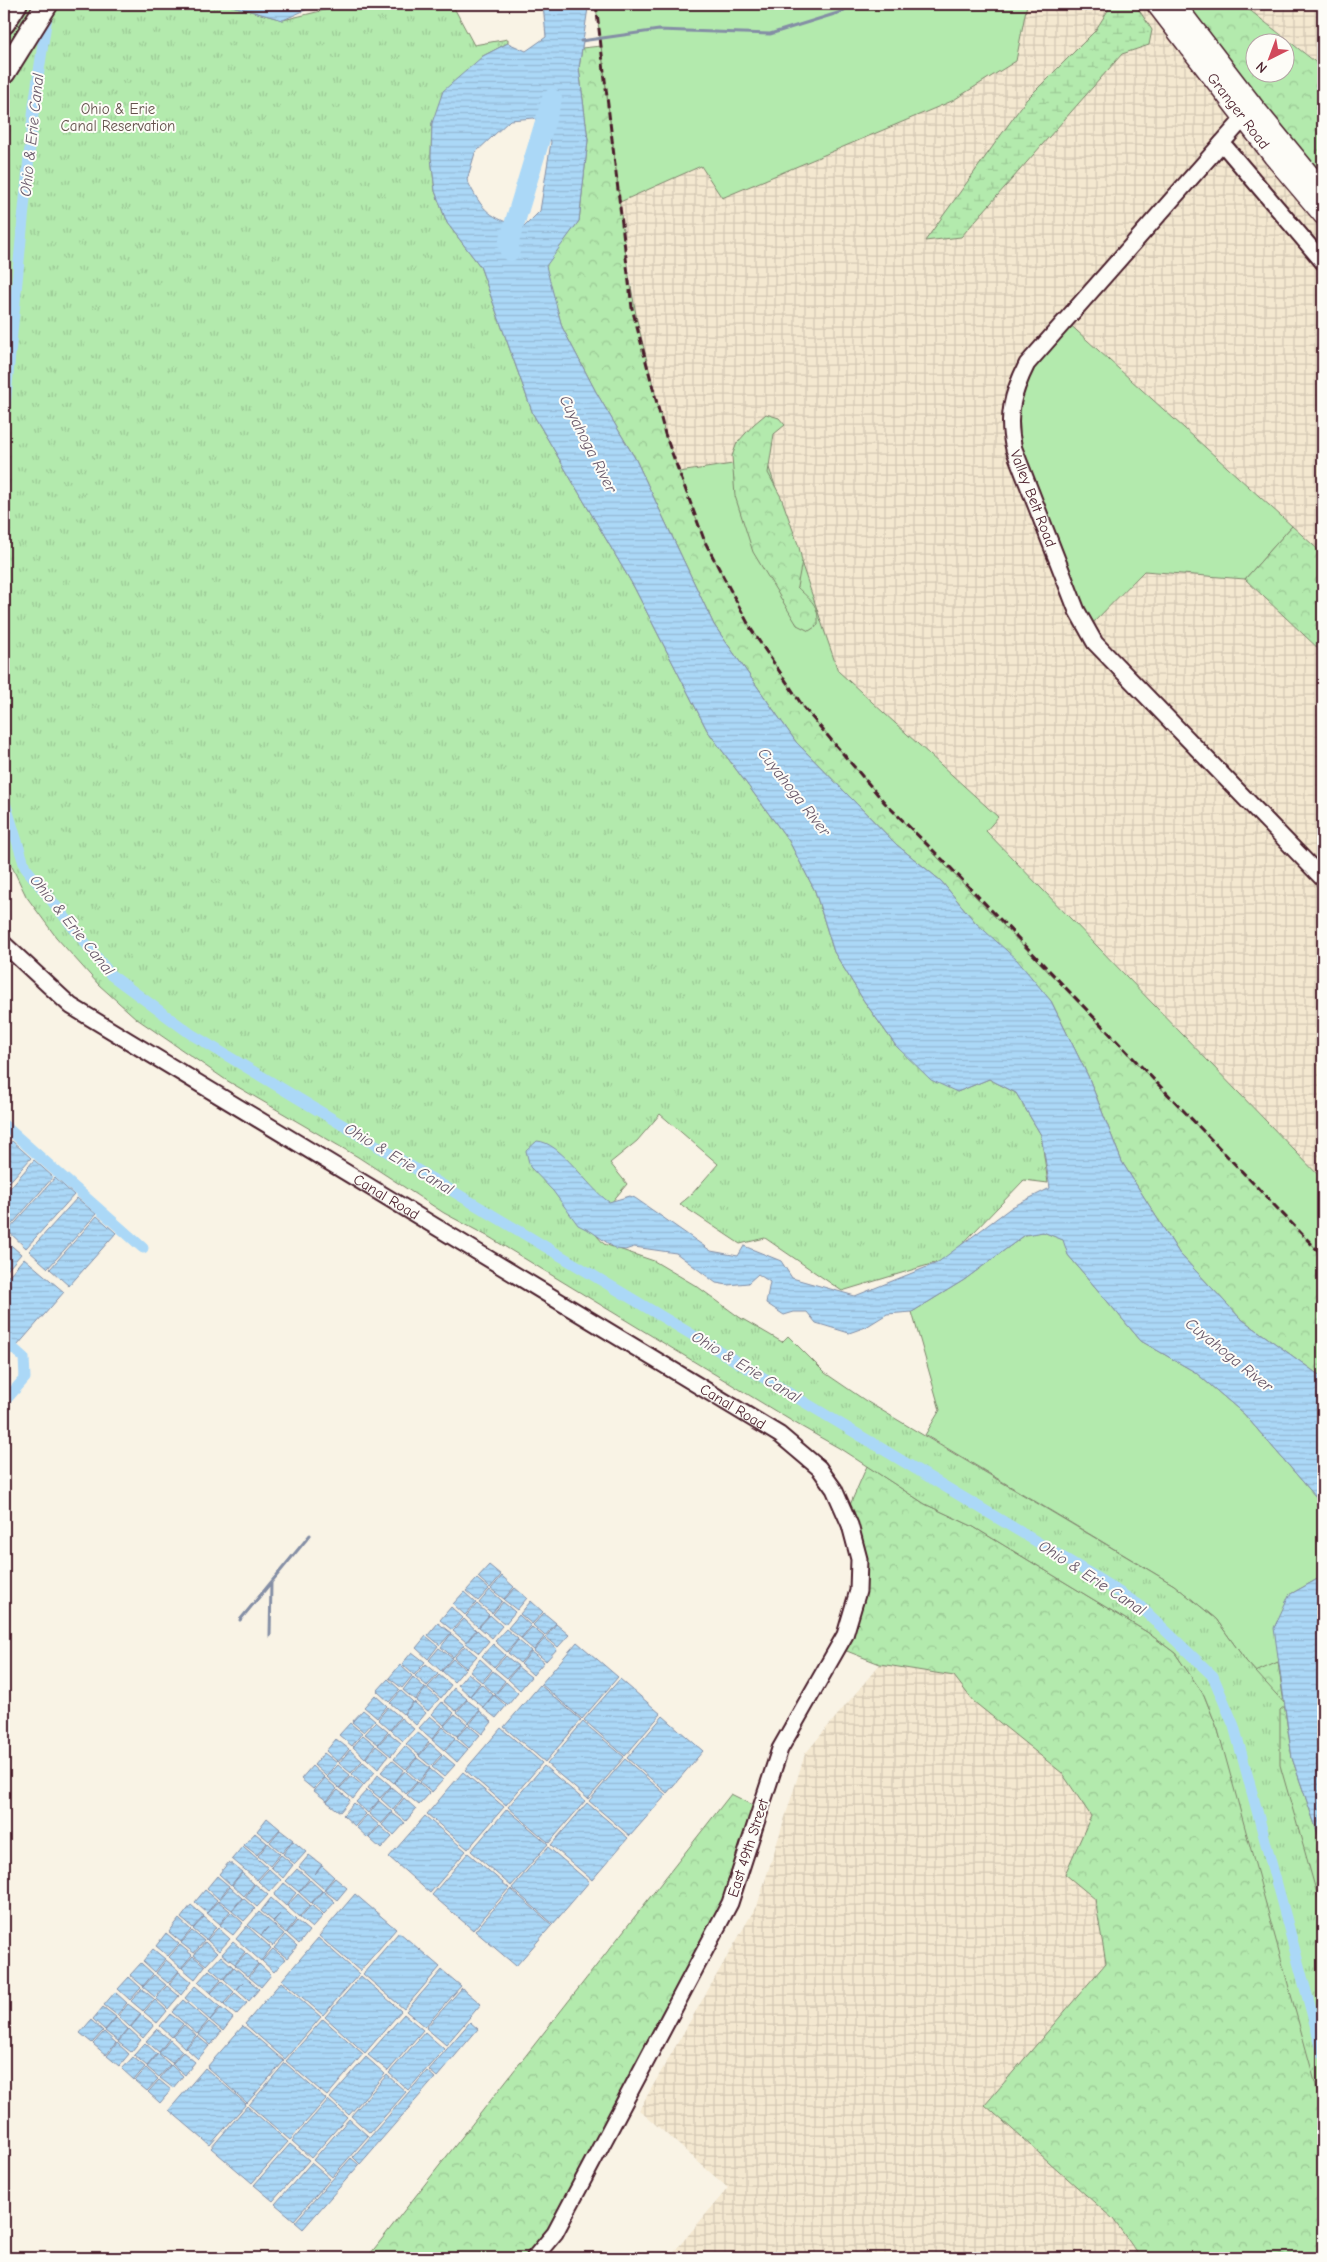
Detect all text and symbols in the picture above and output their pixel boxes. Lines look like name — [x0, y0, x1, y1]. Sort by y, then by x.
north arrow — [1244, 32, 1294, 82]
text: N — [1253, 58, 1271, 77]
street label: Granger Road — [1203, 69, 1273, 153]
water label: Ohio & Erie Canal — [17, 72, 47, 197]
park label: Ohio & Erie Canal Reservation — [61, 100, 175, 135]
water label: Cuyahoga River — [556, 392, 621, 496]
street label: Valley Belt Road — [1006, 447, 1060, 550]
water label: Cuyahoga River — [754, 744, 834, 840]
water label: Ohio & Erie Canal — [26, 871, 118, 979]
water label: Ohio & Erie Canal — [341, 1119, 457, 1199]
street label: Canal Road — [350, 1170, 423, 1224]
water label: Cuyahoga River — [1182, 1314, 1277, 1396]
water label: Ohio & Erie Canal — [688, 1327, 804, 1407]
street label: Canal Road — [697, 1380, 769, 1433]
water label: Ohio & Erie Canal — [1035, 1537, 1149, 1619]
street label: East 49th Street — [724, 1796, 773, 1900]

